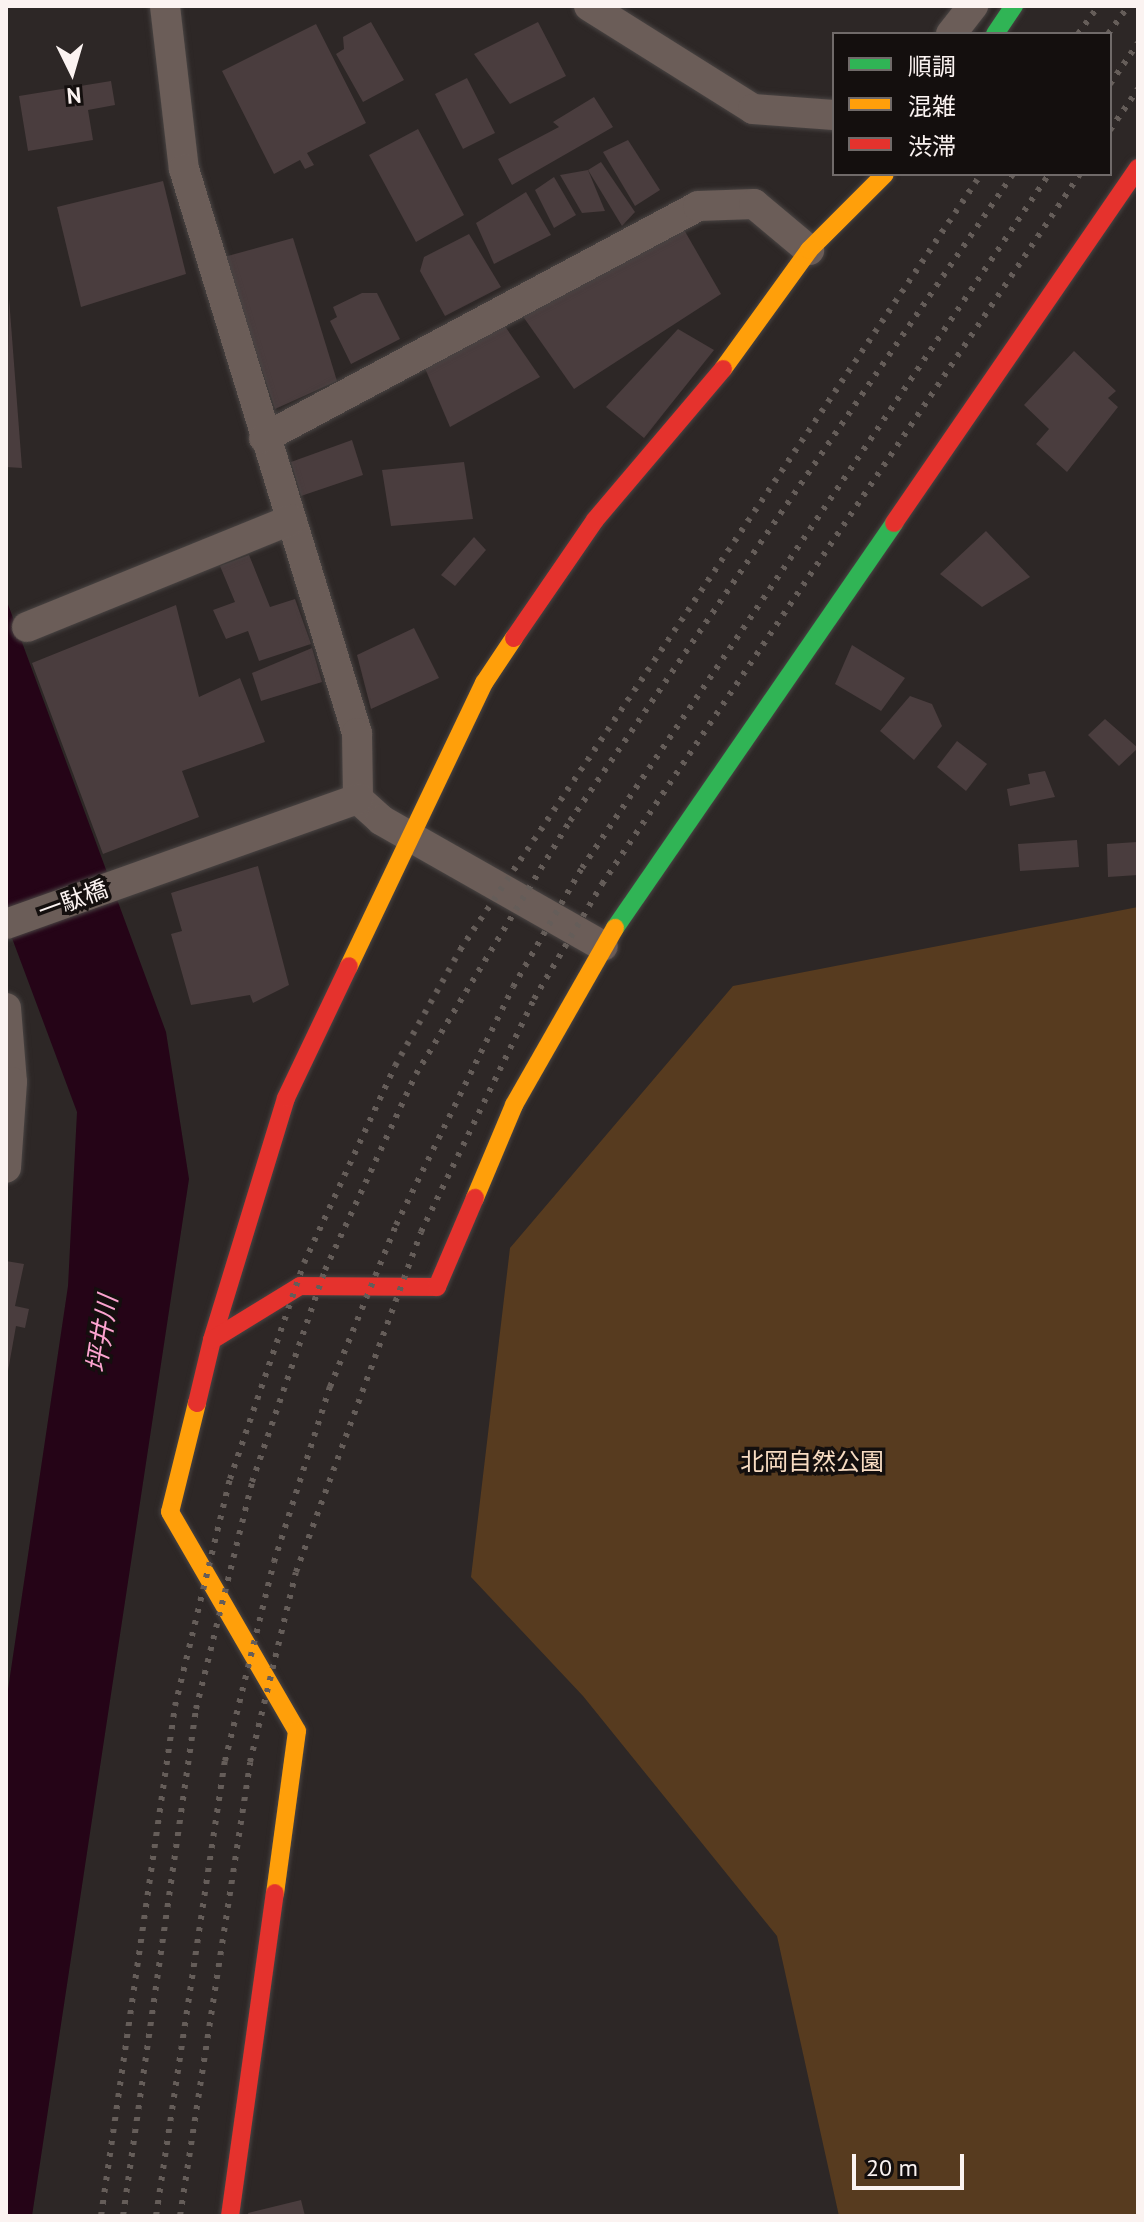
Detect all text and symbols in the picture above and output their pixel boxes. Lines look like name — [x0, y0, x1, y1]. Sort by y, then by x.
north arrow — [32, 32, 112, 112]
legend — [832, 32, 1112, 176]
text: 順調 — [908, 51, 956, 82]
text: N — [66, 81, 83, 110]
text: 混雑 — [908, 91, 956, 122]
text: 渋滞 — [908, 131, 956, 162]
street label: 一駄橋 — [34, 874, 112, 926]
water label: 坪井川 — [80, 1293, 124, 1375]
park label: 北岡自然公園 — [740, 1448, 884, 1476]
scale bar — [856, 2138, 968, 2188]
text: 20 m — [866, 2152, 918, 2183]

